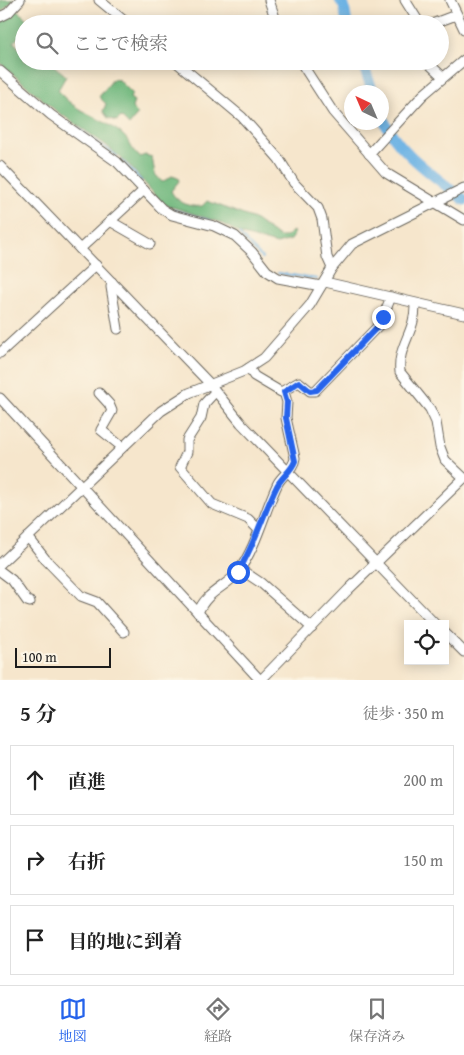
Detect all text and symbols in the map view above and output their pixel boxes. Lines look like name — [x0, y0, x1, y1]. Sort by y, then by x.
search box — [15, 15, 449, 70]
icon: search — [33, 29, 61, 57]
text: ここで検索 — [73, 29, 168, 57]
north arrow — [344, 85, 389, 130]
route end — [372, 306, 395, 329]
route start — [227, 561, 250, 584]
map controls — [404, 620, 449, 665]
button: locate — [404, 620, 449, 665]
scale bar — [15, 645, 111, 668]
text: 100 m — [22, 647, 57, 667]
text: 5 分 — [20, 698, 57, 729]
text: 徒歩 · 350 m — [363, 701, 444, 725]
icon: ahead — [21, 766, 49, 794]
text: 直進 — [68, 767, 106, 795]
text: 200 m — [403, 768, 443, 792]
icon: right — [21, 846, 49, 874]
text: 右折 — [68, 847, 106, 875]
text: 150 m — [403, 848, 443, 872]
icon: arrive — [21, 926, 49, 954]
text: 目的地に到着 — [68, 927, 182, 955]
tab: 地図 — [59, 995, 87, 1046]
tab: 経路 — [204, 995, 232, 1046]
tab: 保存済み — [349, 995, 405, 1046]

